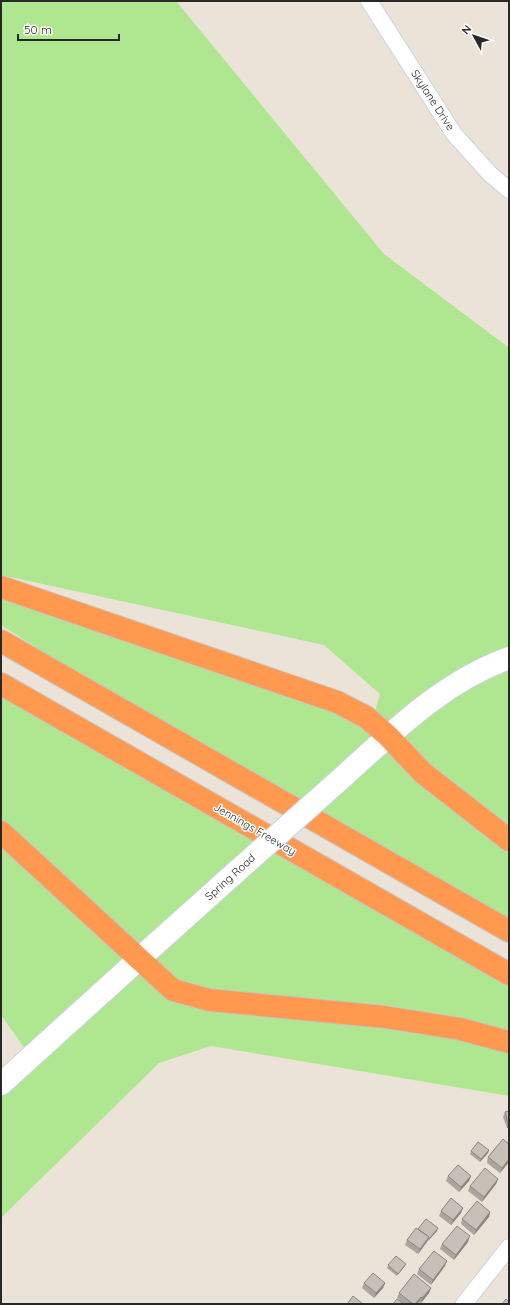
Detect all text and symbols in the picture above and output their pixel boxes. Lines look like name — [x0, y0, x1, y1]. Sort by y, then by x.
scale bar — [18, 16, 119, 42]
north arrow — [454, 16, 494, 56]
text: 50 m — [24, 22, 52, 37]
text: N — [458, 22, 474, 37]
street label: Skylane Drive — [408, 67, 458, 133]
street label: Jennings Freeway — [211, 800, 299, 858]
street label: Spring Road — [202, 851, 258, 903]

